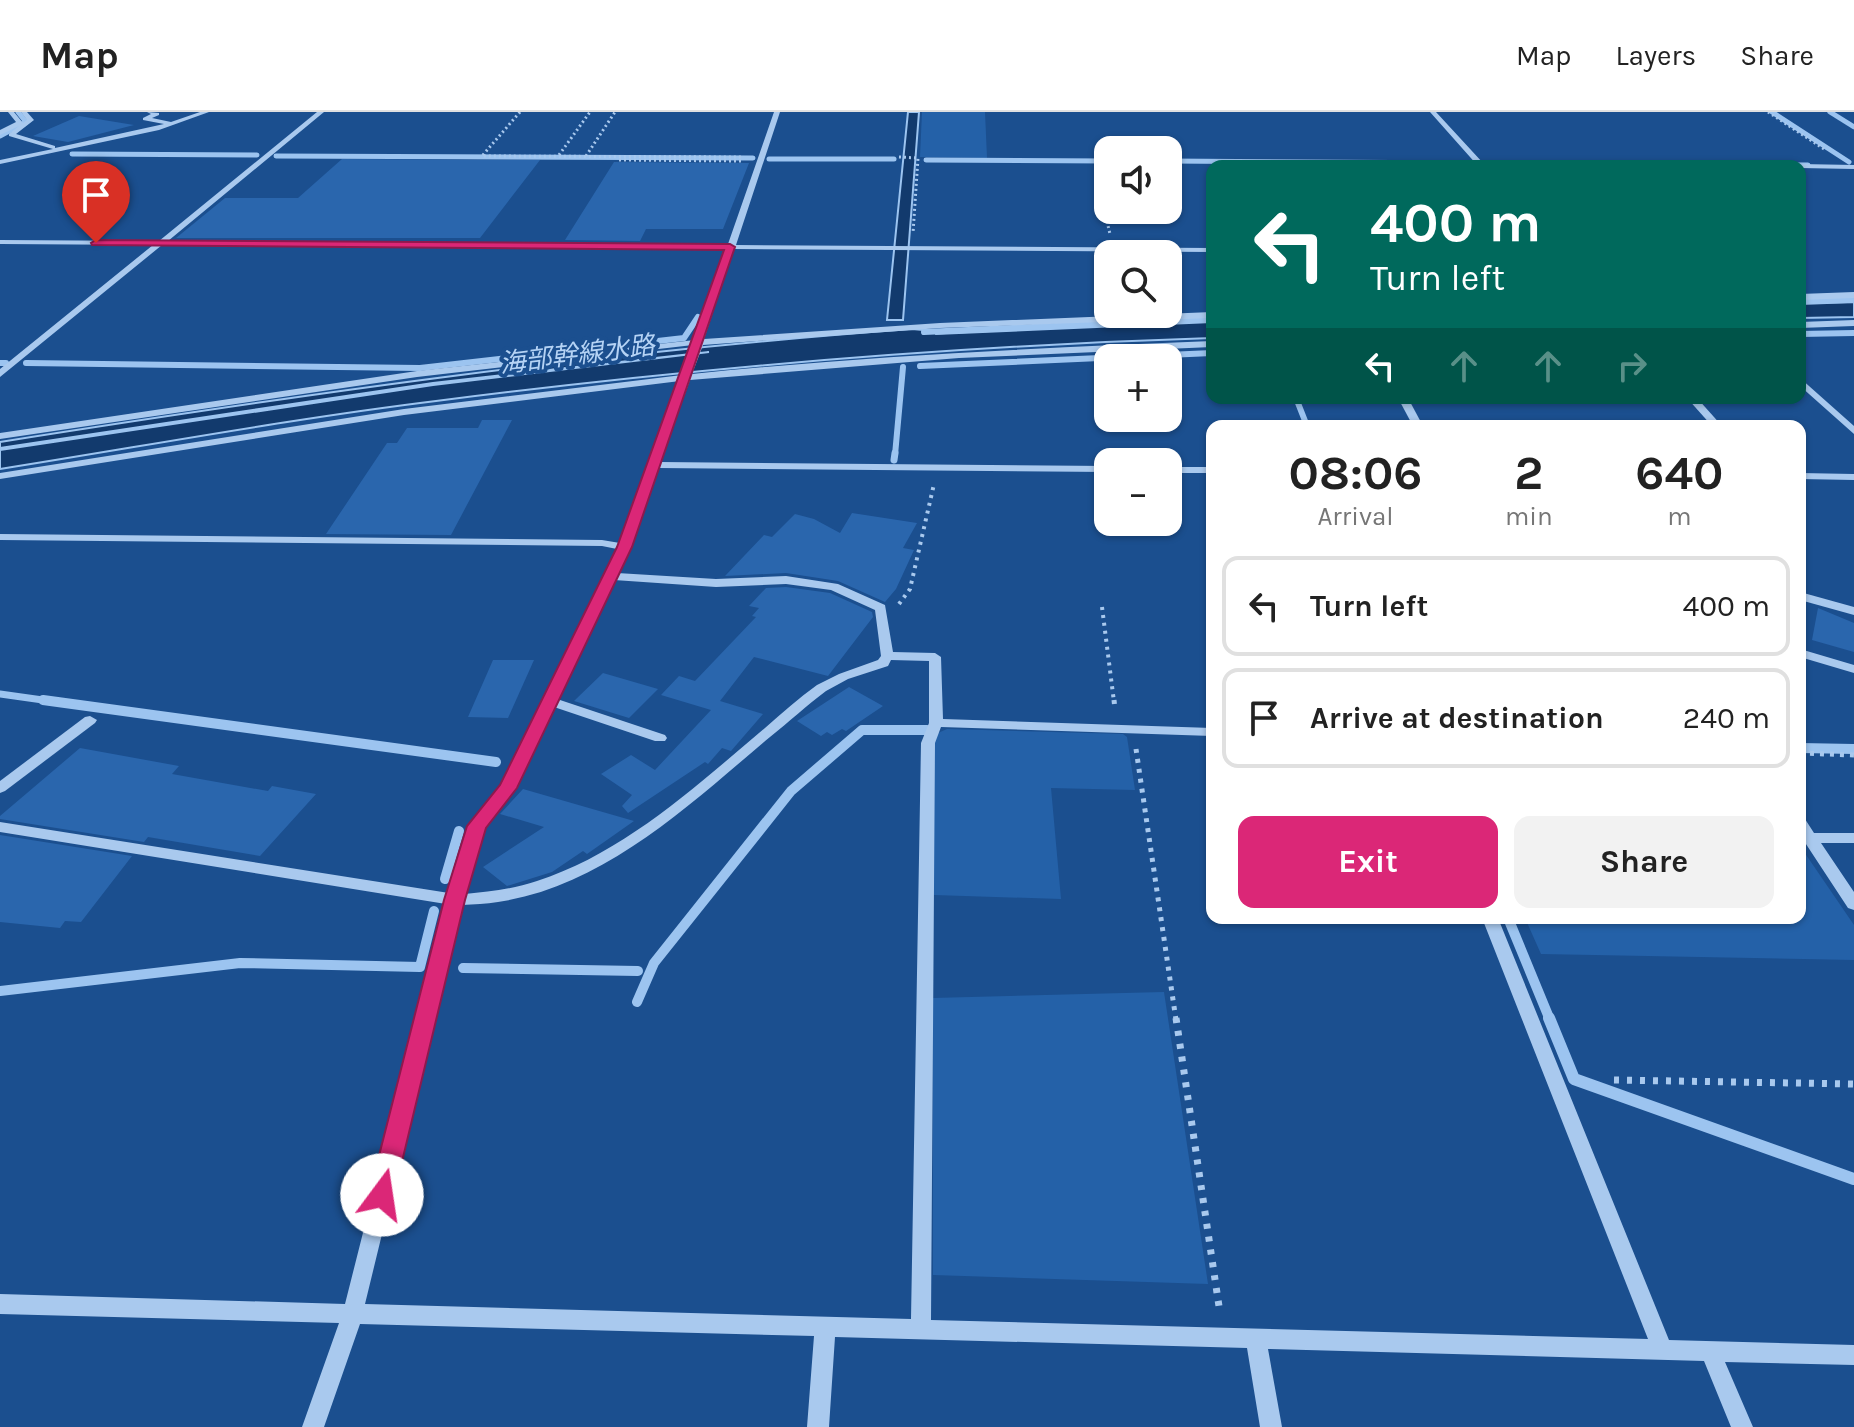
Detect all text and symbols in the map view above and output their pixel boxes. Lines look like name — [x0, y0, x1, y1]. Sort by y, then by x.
text: Map — [40, 33, 119, 78]
text: Map — [1516, 39, 1571, 72]
text: Layers — [1615, 39, 1696, 72]
text: Share — [1740, 39, 1814, 72]
map controls — [1094, 136, 1182, 536]
button: sound — [1094, 136, 1182, 224]
pin — [62, 161, 130, 243]
icon: arrive — [74, 173, 118, 217]
text: 400 m — [1370, 190, 1541, 255]
icon: left — [1238, 192, 1342, 296]
button: search — [1094, 240, 1182, 328]
text: Turn left — [1370, 257, 1505, 299]
water label: 海部幹線水路 — [498, 329, 658, 379]
button: + — [1094, 344, 1182, 432]
icon: left — [1358, 344, 1402, 388]
icon: ahead — [1442, 344, 1486, 388]
icon: ahead — [1526, 344, 1570, 388]
icon: right — [1610, 344, 1654, 388]
text: 08:06 — [1289, 445, 1422, 501]
text: 2 — [1514, 445, 1543, 501]
text: 640 — [1635, 445, 1723, 501]
button: − — [1094, 448, 1182, 536]
text: Arrival — [1317, 501, 1394, 532]
text: min — [1505, 501, 1553, 532]
text: m — [1667, 501, 1692, 532]
icon: left — [1242, 584, 1286, 628]
text: Turn left — [1310, 588, 1428, 624]
text: 400 m — [1682, 588, 1770, 624]
icon: arrive — [1242, 696, 1286, 740]
text: Arrive at destination — [1310, 700, 1604, 736]
text: 240 m — [1683, 700, 1770, 736]
button: Exit — [1238, 816, 1498, 908]
button: Share — [1514, 816, 1774, 908]
position arrow — [340, 1153, 424, 1237]

